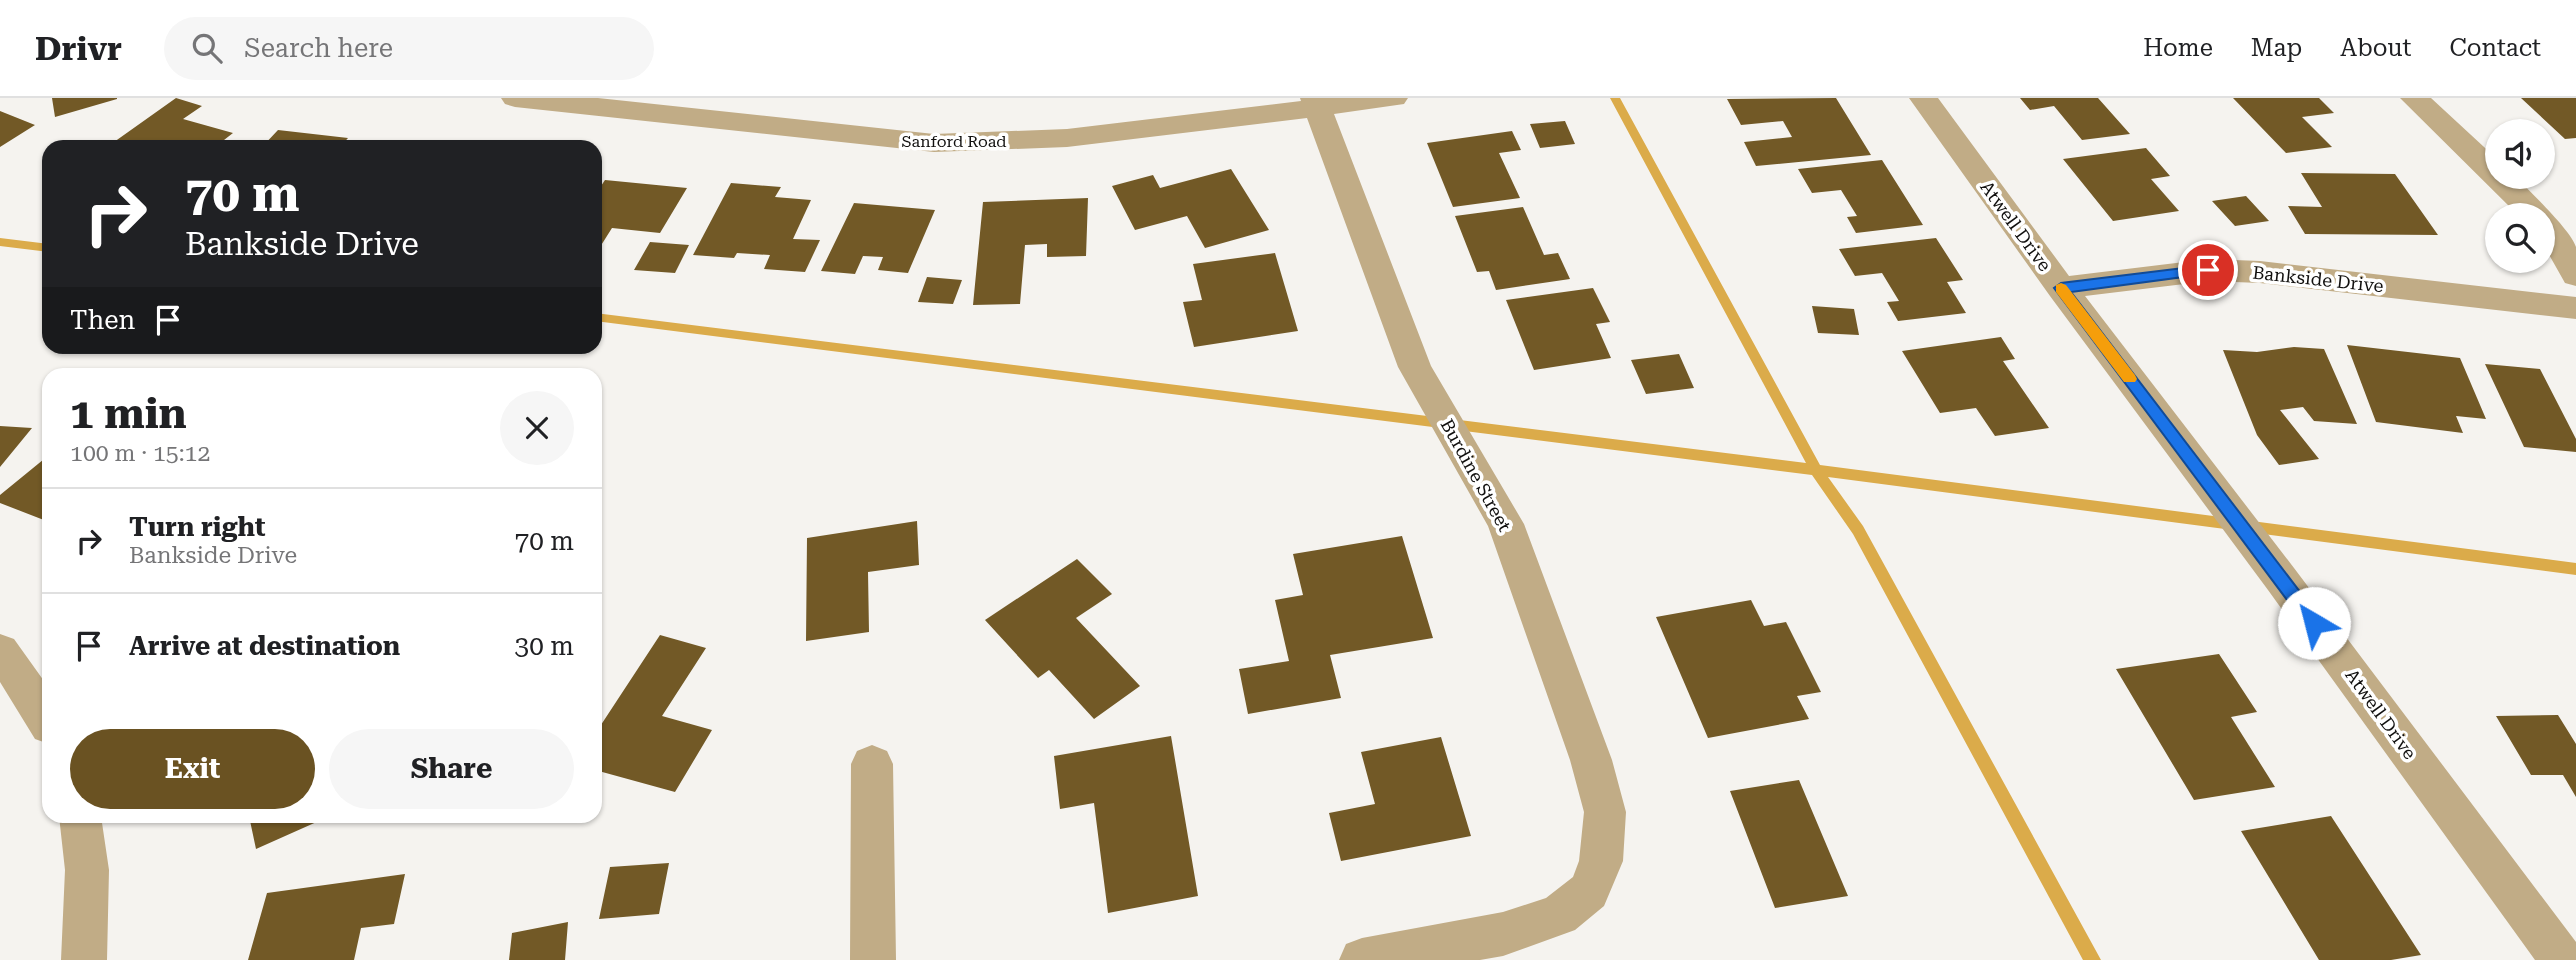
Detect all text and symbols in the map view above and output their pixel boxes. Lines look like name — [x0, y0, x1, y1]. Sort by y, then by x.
search box — [164, 17, 654, 80]
text: Drivr — [35, 29, 122, 68]
icon: search — [188, 29, 226, 67]
text: Search here — [244, 33, 393, 63]
text: Home — [2143, 34, 2213, 62]
text: Map — [2251, 34, 2302, 62]
text: About — [2340, 34, 2411, 62]
text: Contact — [2449, 34, 2541, 62]
map controls — [2485, 119, 2555, 273]
button: sound — [2485, 119, 2555, 189]
street label: Sanford Road — [901, 132, 1007, 151]
text: 70 m — [185, 166, 300, 223]
icon: right — [70, 168, 161, 259]
street label: Atwell Drive — [1976, 177, 2056, 275]
button: search — [2485, 203, 2555, 273]
text: Bankside Drive — [185, 225, 419, 263]
pin — [2178, 240, 2238, 300]
icon: arrive — [2189, 251, 2227, 289]
street label: Bankside Drive — [2251, 262, 2385, 296]
icon: arrive — [149, 301, 187, 339]
text: Then — [70, 305, 135, 335]
text: 1 min — [70, 389, 187, 438]
button: close — [500, 391, 574, 465]
street label: Burdine Street — [1436, 415, 1516, 535]
text: 100 m · 15:12 — [70, 440, 210, 467]
text: Turn right — [129, 512, 265, 542]
icon: right — [70, 522, 108, 560]
text: 70 m — [515, 526, 574, 556]
text: Bankside Drive — [129, 542, 297, 569]
position arrow — [2277, 586, 2351, 660]
icon: arrive — [70, 627, 108, 665]
text: Arrive at destination — [129, 631, 400, 661]
text: 30 m — [515, 631, 574, 661]
street label: Atwell Drive — [2341, 665, 2421, 763]
button: Exit — [70, 729, 315, 809]
button: Share — [329, 729, 574, 809]

